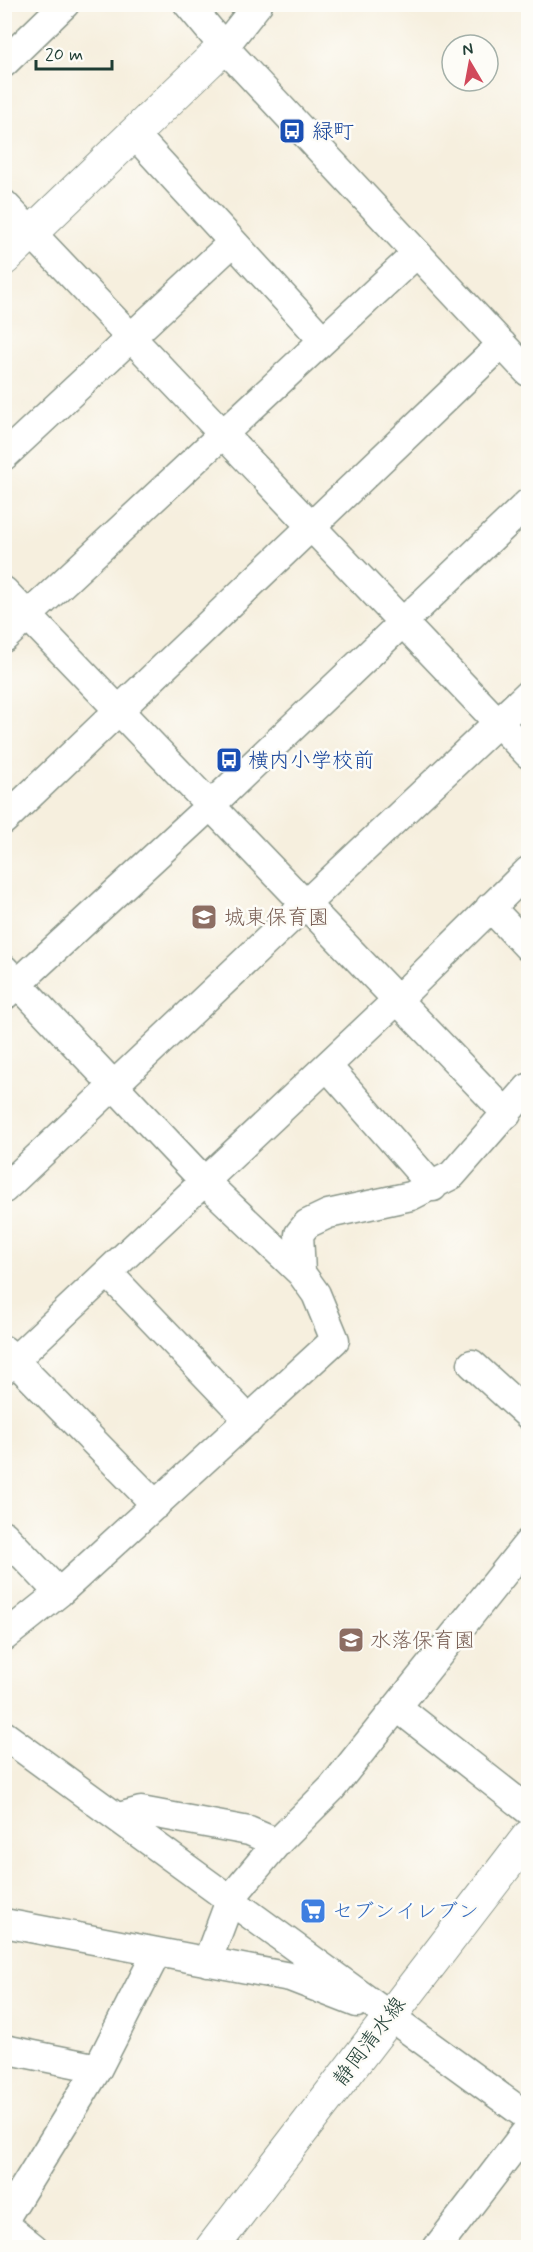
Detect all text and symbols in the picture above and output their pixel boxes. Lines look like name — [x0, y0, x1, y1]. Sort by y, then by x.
scale bar — [36, 33, 112, 71]
north arrow — [440, 33, 500, 93]
text: N — [461, 38, 475, 61]
text: 20 m — [45, 43, 83, 67]
bus stop icon: 緑町 — [277, 116, 307, 146]
place label: 緑町 — [312, 118, 354, 146]
bus stop icon: 横内小学校前 — [214, 745, 244, 775]
place label: 横内小学校前 — [248, 747, 374, 775]
school or university icon: 城東保育園 — [189, 902, 219, 932]
place label: 城東保育園 — [224, 904, 329, 932]
school or university icon: 水落保育園 — [336, 1625, 366, 1655]
place label: 水落保育園 — [370, 1627, 475, 1655]
supermarket icon: セブンイレブン — [298, 1896, 328, 1926]
place label: セブンイレブン — [332, 1898, 479, 1926]
street label: 静岡清水線 — [327, 1991, 413, 2092]

